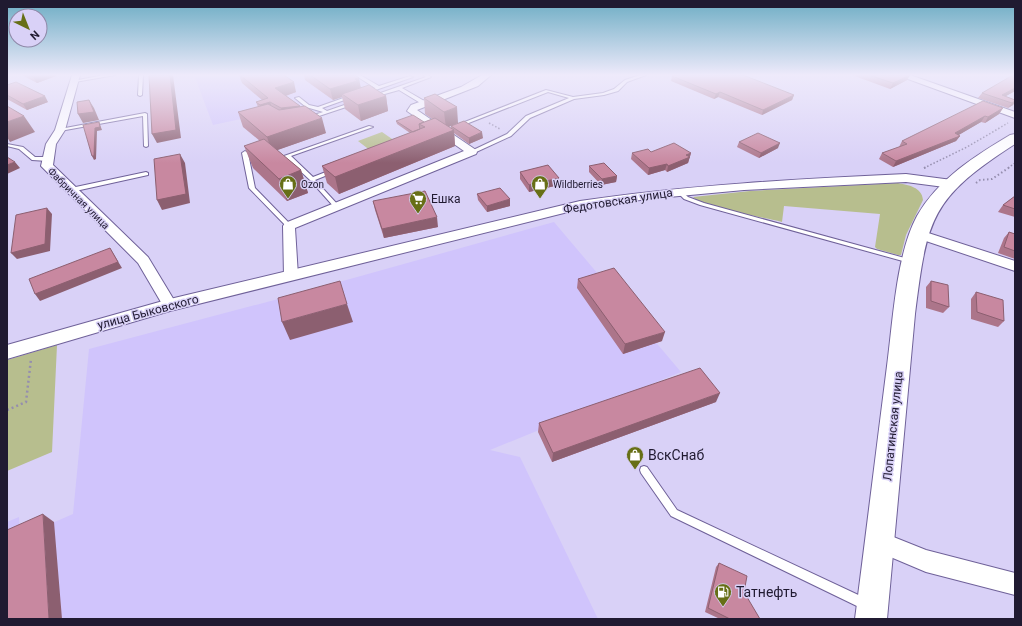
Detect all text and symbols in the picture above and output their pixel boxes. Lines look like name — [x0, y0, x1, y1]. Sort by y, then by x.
north arrow — [8, 8, 48, 48]
text: N — [27, 28, 42, 43]
street label: Фабричная улица — [46, 165, 112, 231]
shop icon: Ozon — [278, 174, 298, 199]
shop icon: Wildberries — [530, 174, 550, 199]
place label: Ozon — [301, 179, 324, 190]
place label: Wildberries — [553, 179, 603, 190]
street label: Федотовская улица — [562, 185, 674, 217]
supermarket icon: Ешка — [408, 189, 428, 214]
place label: Ешка — [431, 192, 461, 206]
street label: улица Быковского — [96, 292, 200, 332]
street label: Лопатинская улица — [880, 371, 906, 481]
shop icon: ВскСнаб — [625, 445, 645, 470]
place label: ВскСнаб — [648, 447, 704, 463]
fuel station icon: Татнефть — [713, 582, 733, 607]
place label: Татнефть — [736, 584, 797, 600]

